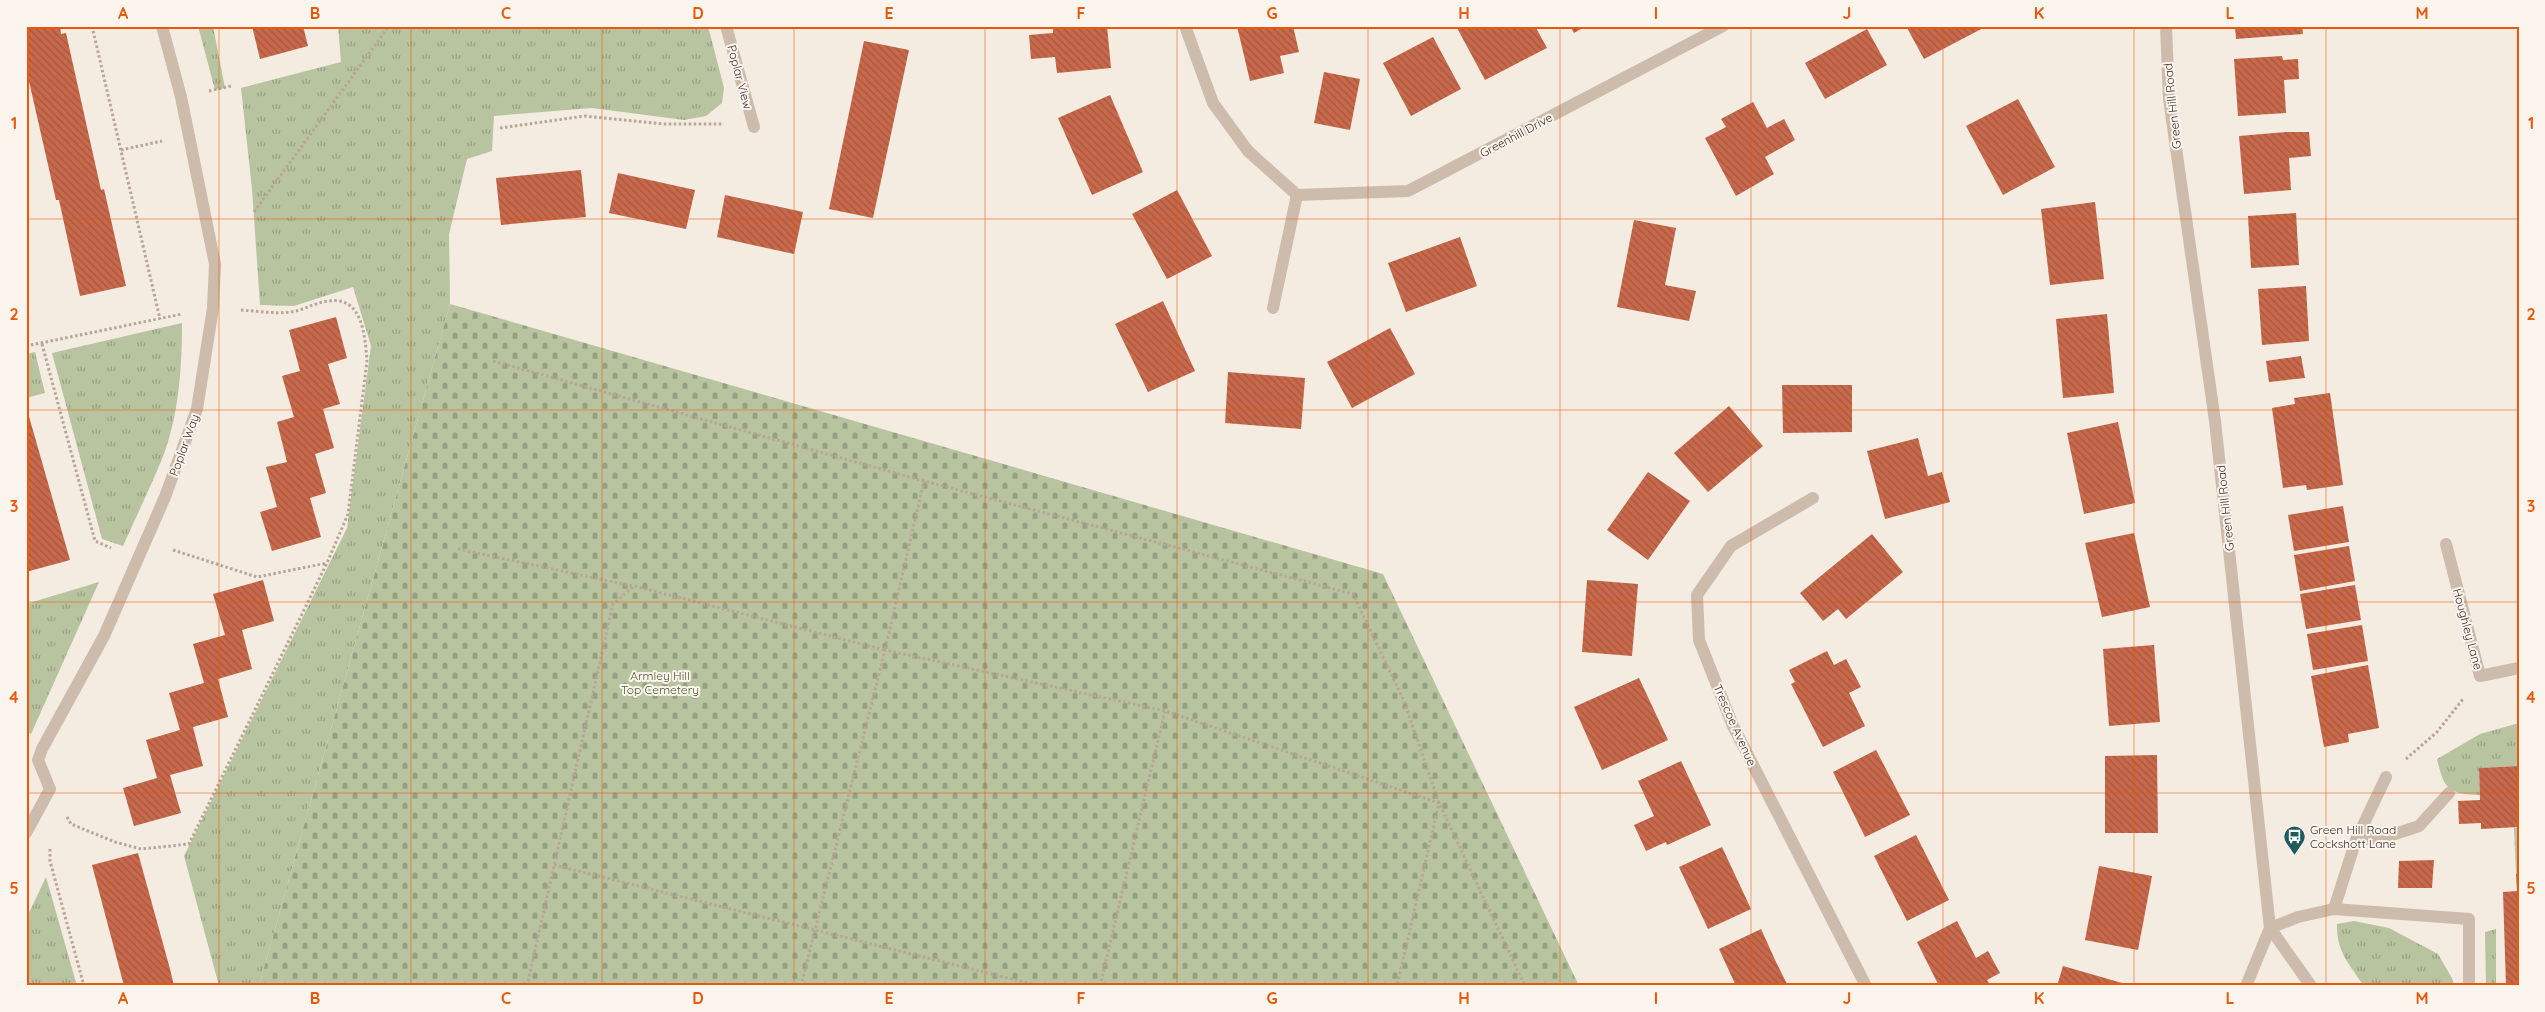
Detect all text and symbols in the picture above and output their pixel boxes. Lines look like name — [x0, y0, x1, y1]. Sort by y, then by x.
text: A — [118, 3, 129, 23]
text: B — [310, 3, 320, 23]
text: C — [501, 3, 511, 23]
text: D — [692, 3, 704, 23]
text: E — [884, 3, 894, 23]
text: F — [1077, 3, 1086, 23]
text: G — [1266, 3, 1278, 23]
text: H — [1458, 3, 1470, 23]
text: I — [1654, 3, 1658, 23]
text: J — [1843, 3, 1851, 23]
text: K — [2034, 3, 2044, 23]
text: L — [2226, 3, 2235, 23]
text: M — [2415, 3, 2429, 23]
street label: Poplar View — [724, 43, 756, 111]
street label: Green Hill Road — [2160, 62, 2184, 150]
street label: Greenhill Drive — [1477, 109, 1555, 160]
text: 1 — [11, 113, 17, 133]
text: 1 — [2528, 113, 2534, 133]
text: 2 — [9, 304, 19, 324]
text: 2 — [2526, 304, 2536, 324]
street label: Poplar Way — [166, 412, 202, 478]
street label: Green Hill Road — [2213, 464, 2237, 552]
text: 3 — [10, 496, 18, 516]
text: 3 — [2527, 496, 2535, 516]
street label: Houghley Lane — [2450, 587, 2486, 672]
park label: Armley Hill Top Cemetery — [621, 668, 699, 697]
street label: Trescoe Avenue — [1710, 682, 1760, 768]
text: 4 — [9, 687, 19, 707]
text: 4 — [2526, 687, 2536, 707]
place label: Green Hill Road Cockshott Lane — [2310, 822, 2396, 851]
bus stop icon: Green Hill Road Cockshott Lane — [2282, 824, 2306, 855]
text: 5 — [9, 878, 19, 898]
text: 5 — [2526, 878, 2536, 898]
text: A — [118, 988, 129, 1008]
text: B — [310, 988, 320, 1008]
text: C — [501, 988, 511, 1008]
text: D — [692, 988, 704, 1008]
text: E — [884, 988, 894, 1008]
text: F — [1077, 988, 1086, 1008]
text: G — [1266, 988, 1278, 1008]
text: H — [1458, 988, 1470, 1008]
text: I — [1654, 988, 1658, 1008]
text: J — [1843, 988, 1851, 1008]
text: K — [2034, 988, 2044, 1008]
text: L — [2226, 988, 2235, 1008]
text: M — [2415, 988, 2429, 1008]

